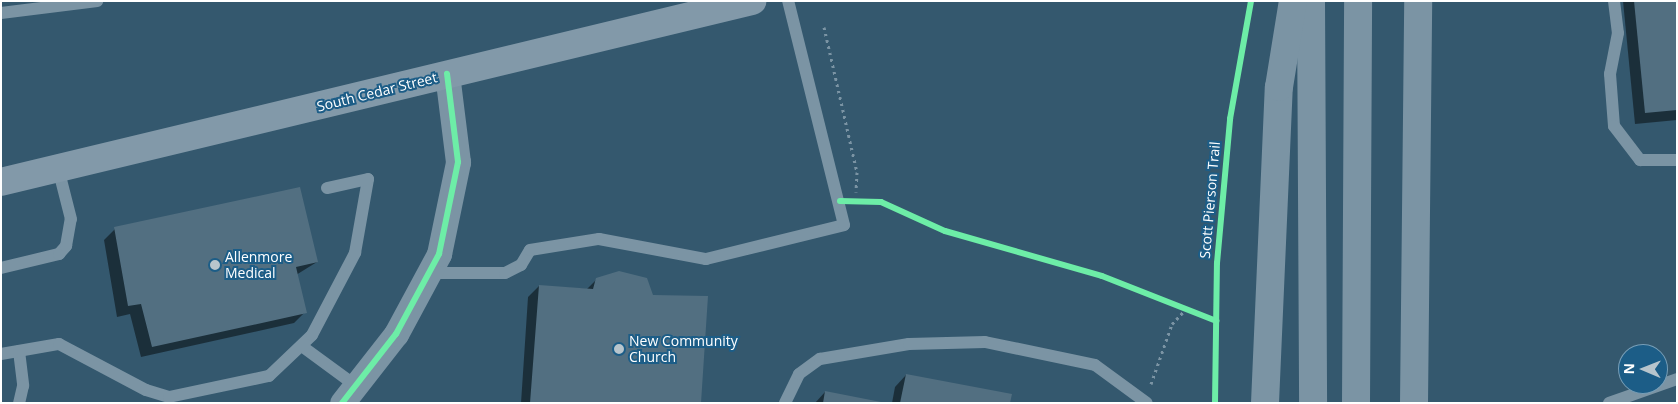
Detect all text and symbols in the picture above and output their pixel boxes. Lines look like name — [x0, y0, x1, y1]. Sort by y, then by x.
street label: South Cedar Street — [315, 69, 439, 115]
street label: Scott Pierson Trail — [1197, 141, 1223, 259]
place label: Allenmore Medical — [225, 249, 292, 282]
marker: Allenmore Medical — [209, 259, 221, 271]
place label: New Community Church — [629, 333, 738, 366]
marker: New Community Church — [613, 343, 625, 355]
north arrow — [1618, 344, 1668, 394]
text: N — [1619, 363, 1638, 375]

